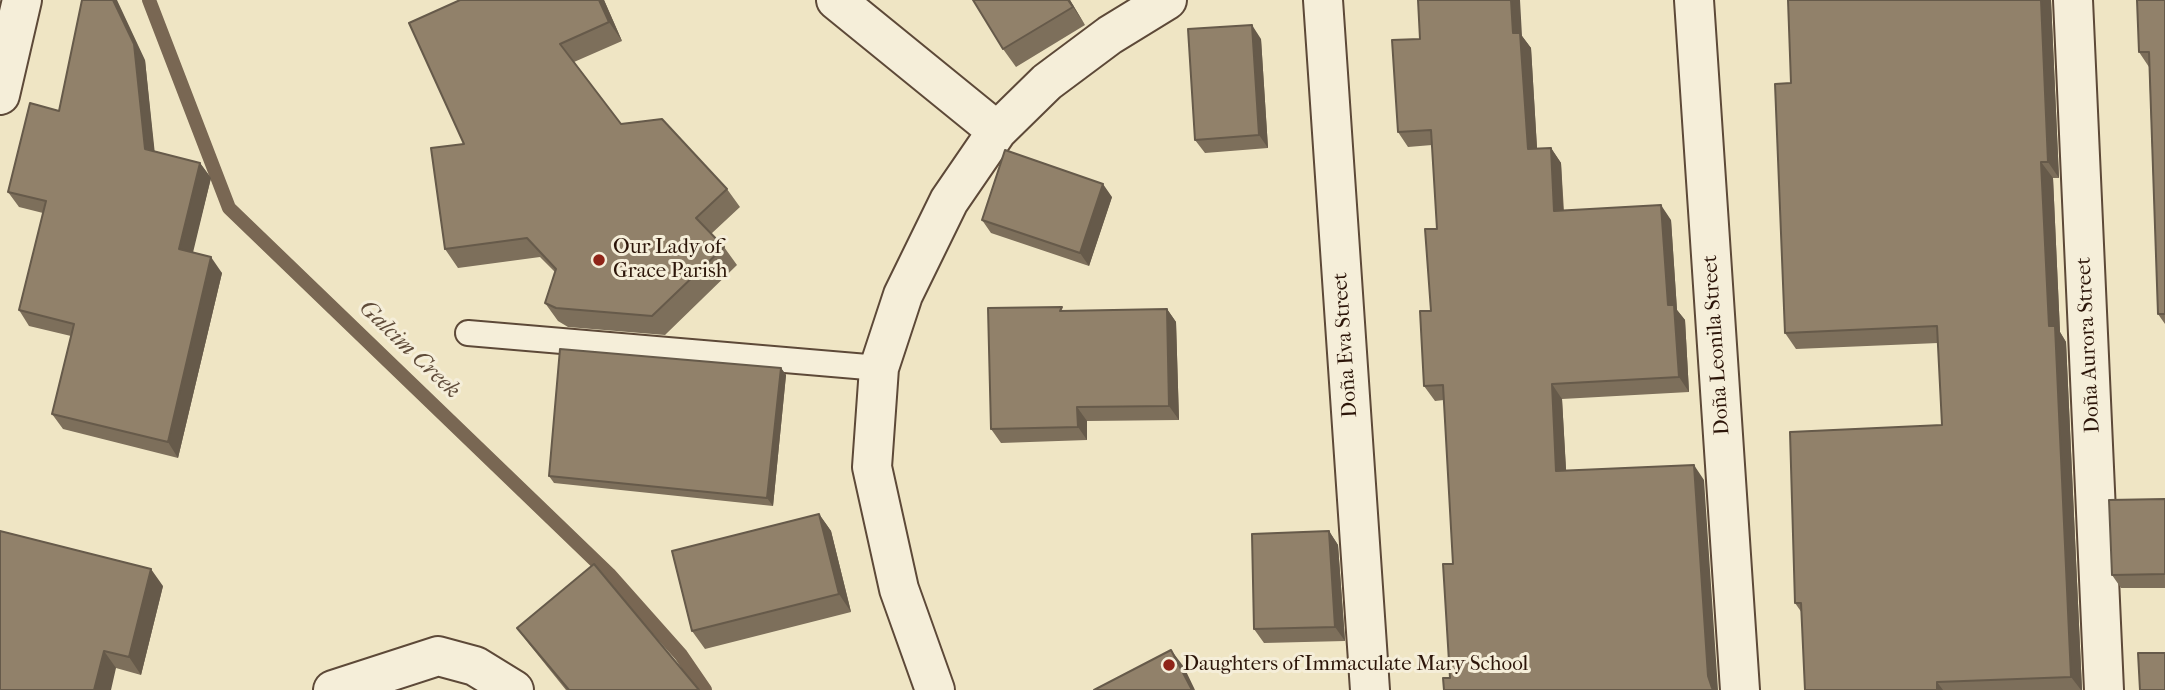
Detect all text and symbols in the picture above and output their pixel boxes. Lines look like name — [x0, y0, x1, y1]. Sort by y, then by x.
place label: Our Lady of Grace Parish — [613, 235, 727, 285]
marker: Our Lady of Grace Parish — [591, 252, 607, 268]
street label: Doña Leonila Street — [1698, 254, 1736, 436]
street label: Doña Aurora Street — [2072, 256, 2106, 434]
street label: Doña Eva Street — [1328, 272, 1364, 418]
water label: Galcim Creek — [353, 295, 465, 405]
place label: Daughters of Immaculate Mary School — [1183, 652, 1528, 678]
marker: Daughters of Immaculate Mary School — [1161, 657, 1177, 673]

